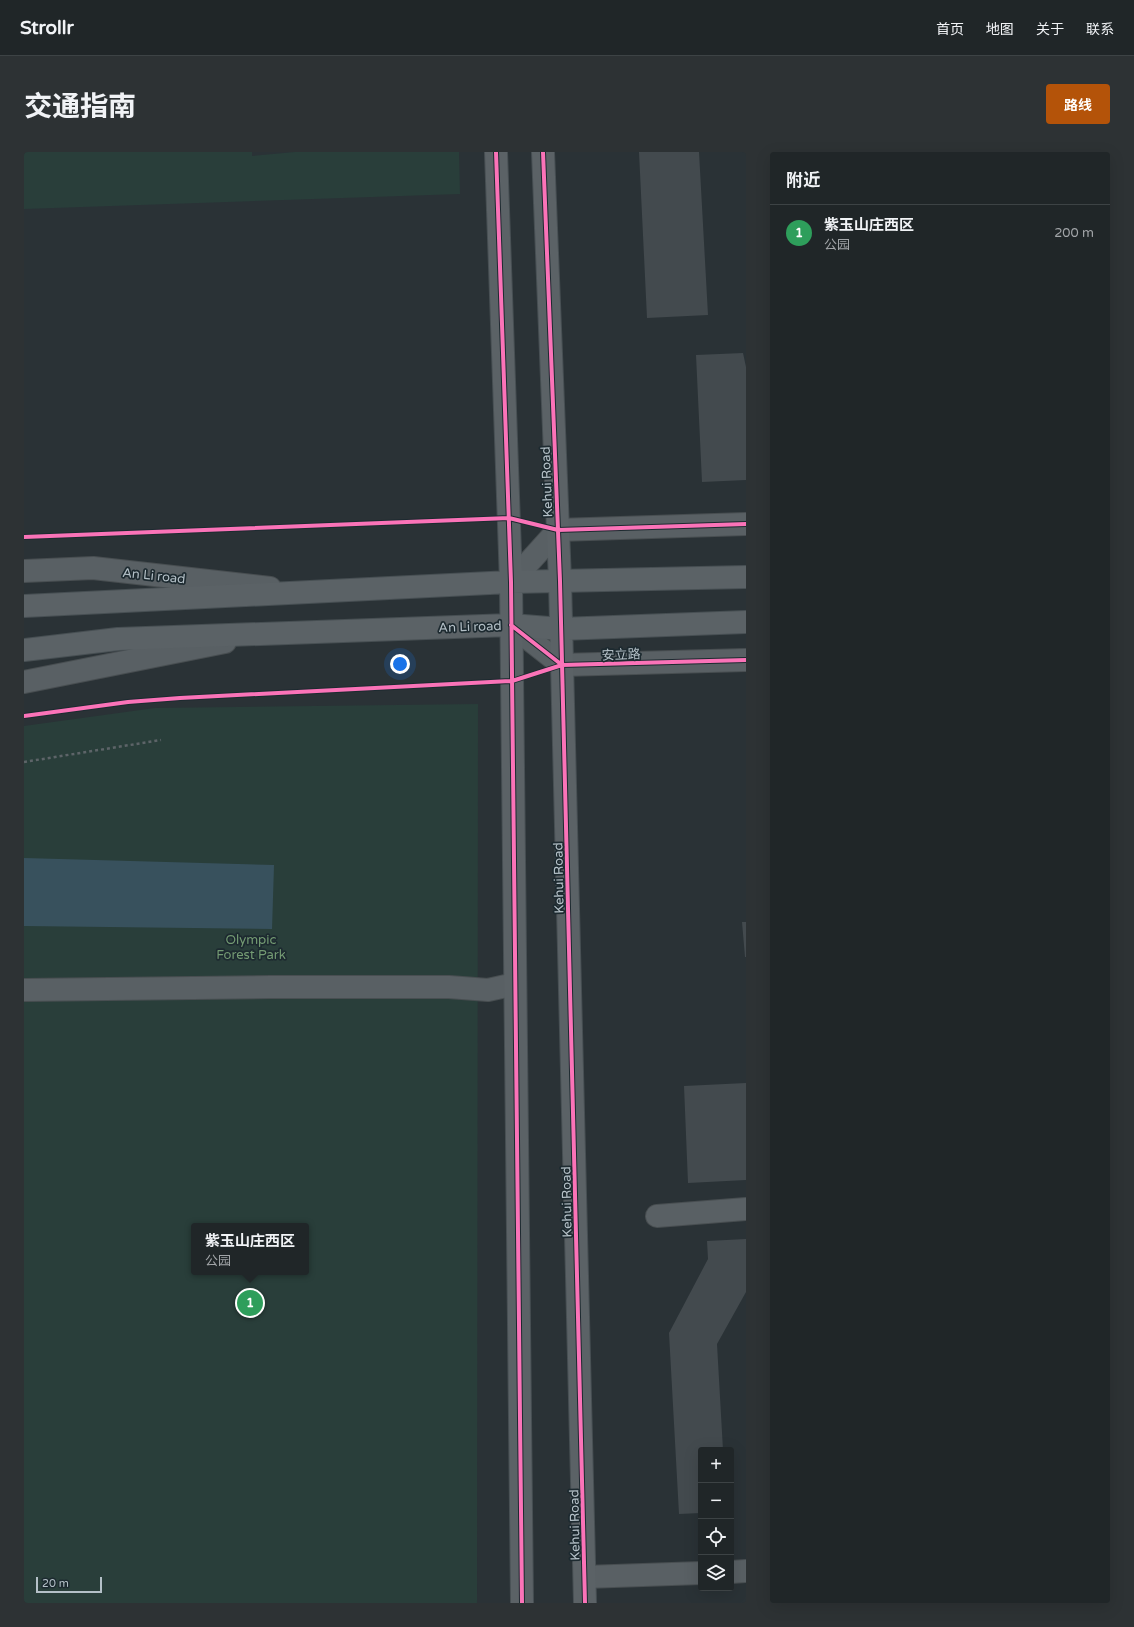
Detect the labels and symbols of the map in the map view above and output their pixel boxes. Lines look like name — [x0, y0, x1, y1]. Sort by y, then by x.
street label: Kehui Road — [538, 446, 556, 518]
street label: An Li road — [122, 565, 186, 587]
street label: An Li road — [438, 618, 502, 636]
street label: 安立路 — [601, 646, 641, 664]
your location — [390, 654, 410, 674]
street label: Kehui Road — [550, 842, 568, 914]
park label: Olympic Forest Park — [216, 932, 286, 963]
street label: Kehui Road — [558, 1166, 576, 1238]
pin: 1 — [237, 1288, 263, 1318]
street label: Kehui Road — [566, 1489, 584, 1561]
scale bar — [36, 1575, 102, 1594]

